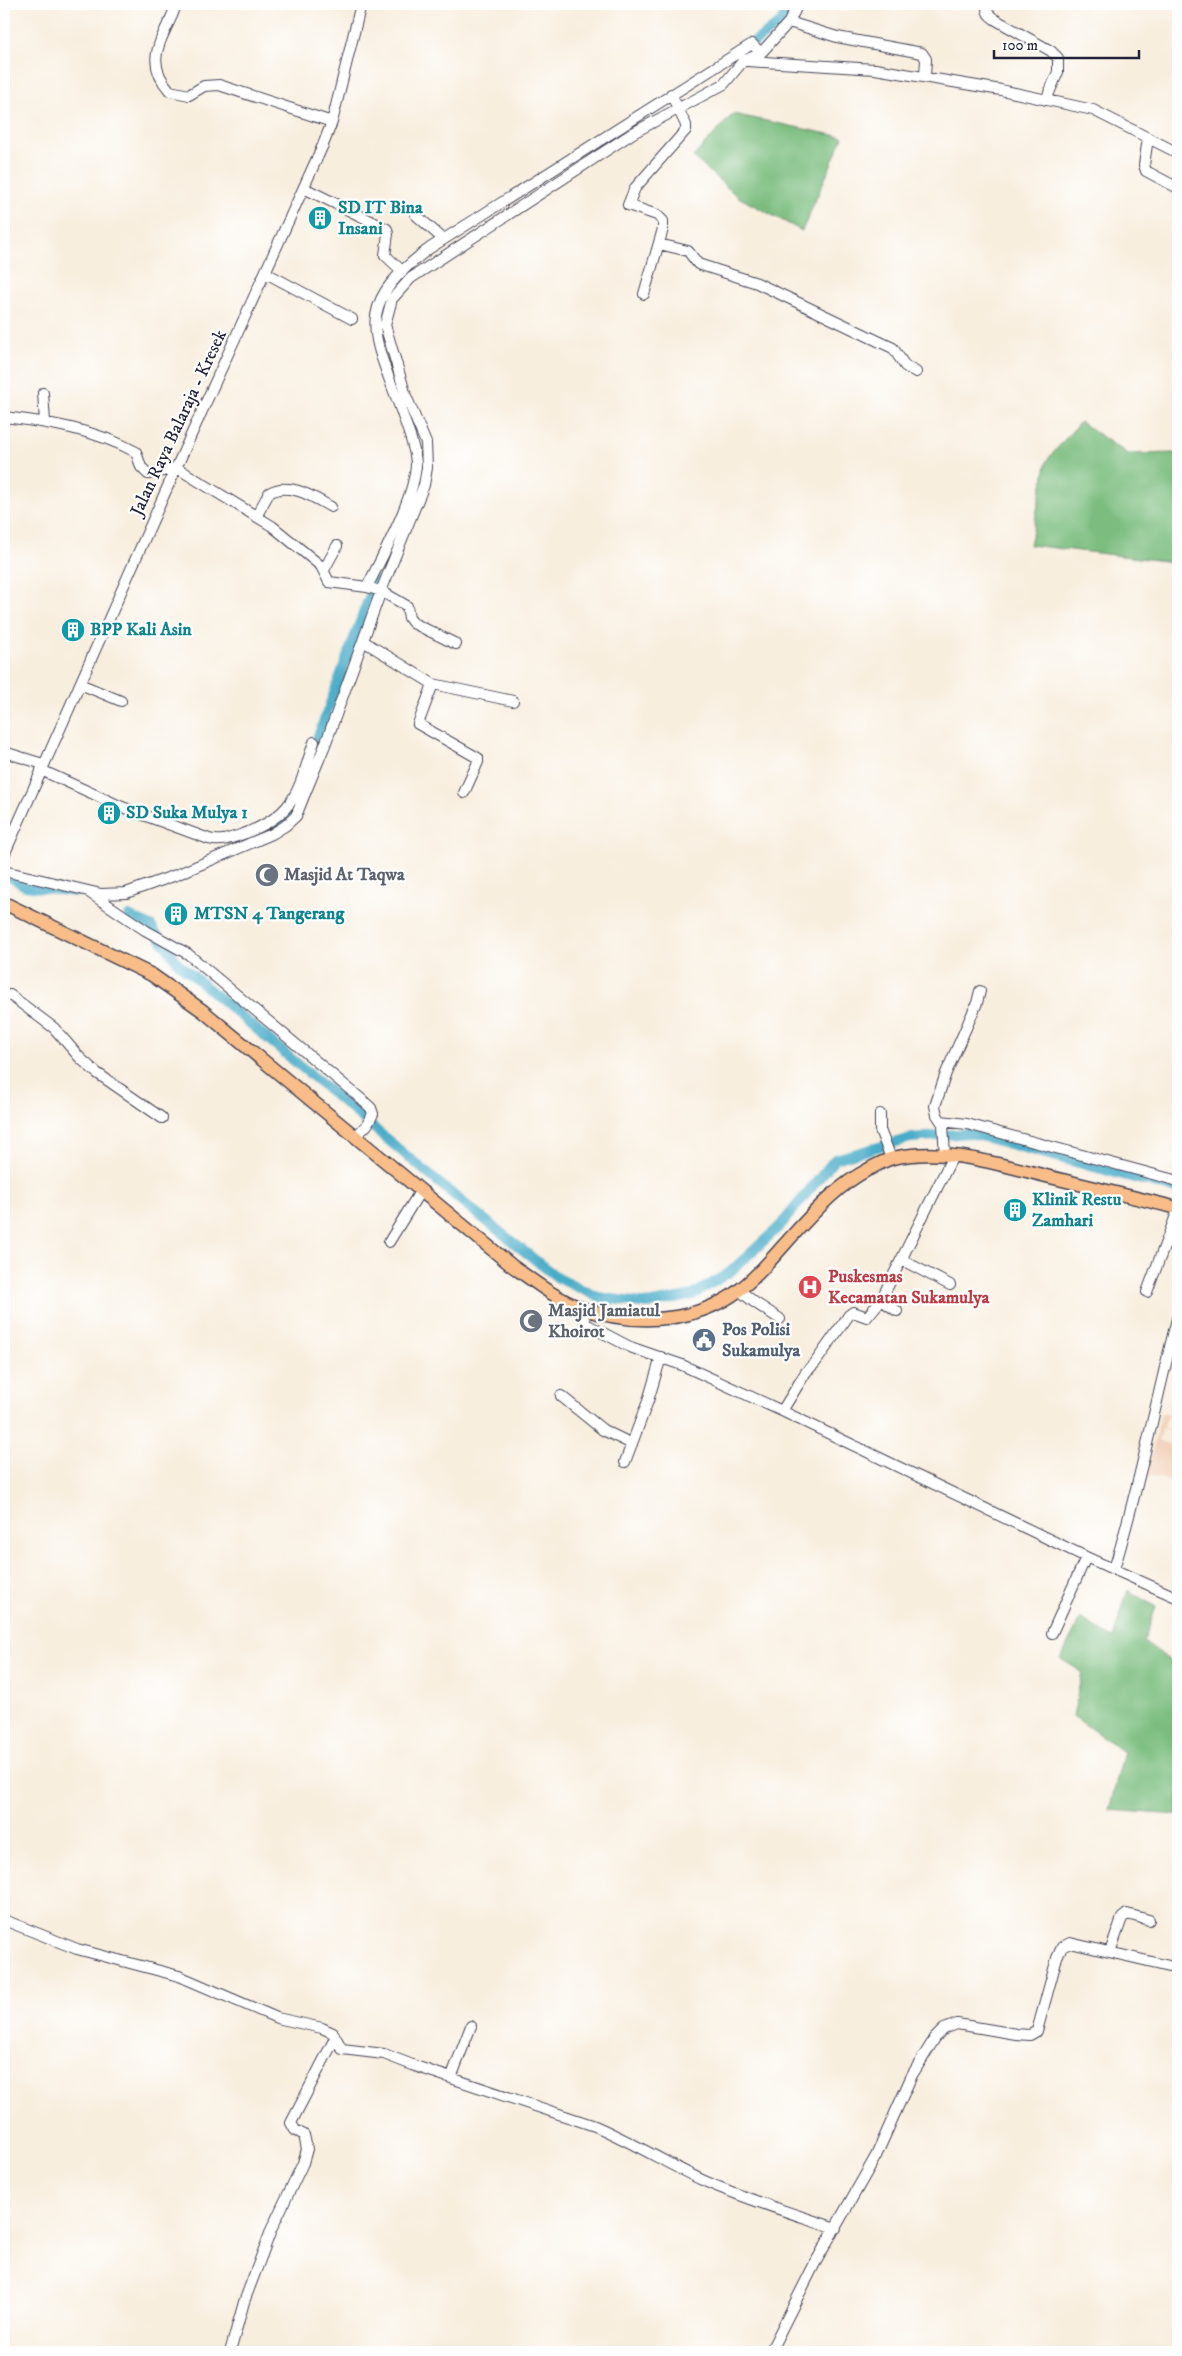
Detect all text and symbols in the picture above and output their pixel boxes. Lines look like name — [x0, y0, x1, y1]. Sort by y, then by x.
scale bar — [994, 28, 1140, 60]
text: 100 m — [1002, 36, 1038, 55]
place label: SD IT Bina Insani — [338, 197, 423, 240]
building icon: SD IT Bina Insani — [307, 205, 333, 231]
street label: Jalan Raya Balaraja - Kresek — [125, 326, 232, 521]
building icon: BPP Kali Asin — [60, 617, 86, 643]
place label: BPP Kali Asin — [90, 619, 192, 641]
building icon: SD Suka Mulya 1 — [96, 800, 122, 826]
place label: SD Suka Mulya 1 — [126, 802, 248, 824]
mosque icon: Masjid At Taqwa — [254, 862, 280, 888]
place label: Masjid At Taqwa — [284, 864, 405, 886]
building icon: MTSN 4 Tangerang — [163, 901, 189, 927]
place label: MTSN 4 Tangerang — [194, 903, 345, 925]
place label: Klinik Restu Zamhari — [1032, 1189, 1122, 1232]
building icon: Klinik Restu Zamhari — [1002, 1197, 1028, 1223]
place label: Puskesmas Kecamatan Sukamulya — [828, 1266, 990, 1309]
hospital icon: Puskesmas Kecamatan Sukamulya — [797, 1274, 823, 1300]
place label: Masjid Jamiatul Khoirot — [548, 1300, 661, 1343]
mosque icon: Masjid Jamiatul Khoirot — [518, 1308, 544, 1334]
place label: Pos Polisi Sukamulya — [722, 1319, 801, 1362]
public building icon: Pos Polisi Sukamulya — [691, 1327, 717, 1353]

